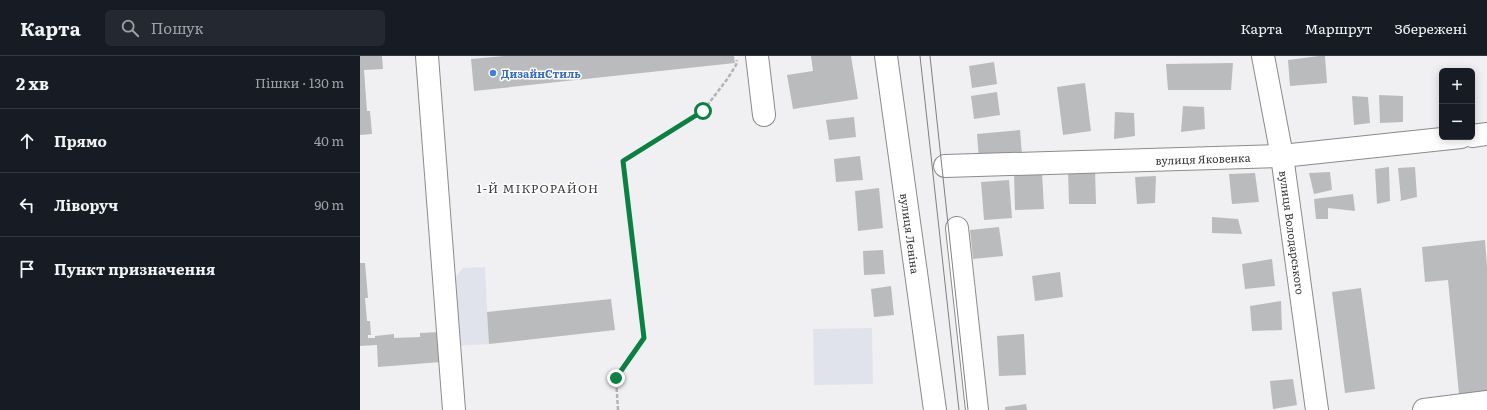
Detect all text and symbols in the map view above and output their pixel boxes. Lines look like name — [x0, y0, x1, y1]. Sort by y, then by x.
search box — [105, 10, 385, 46]
text: Карта — [20, 14, 81, 42]
text: Пошук — [151, 16, 203, 39]
icon: search — [119, 17, 141, 39]
text: Карта — [1241, 18, 1282, 38]
text: Маршрут — [1304, 18, 1373, 38]
text: Збережені — [1395, 18, 1467, 38]
place label: ДизайнСтиль — [501, 65, 581, 81]
marker: ДизайнСтиль — [488, 68, 498, 78]
map controls — [1439, 68, 1475, 140]
button: + — [1439, 68, 1475, 104]
text: 2 хв — [16, 70, 49, 95]
text: Пішки · 130 m — [255, 73, 344, 92]
route start — [694, 102, 712, 120]
button: − — [1439, 104, 1475, 140]
text: Прямо — [54, 129, 107, 152]
icon: ahead — [16, 130, 38, 152]
text: 40 m — [314, 131, 344, 150]
street label: вулиця Яковенка — [1155, 149, 1251, 168]
street label: вулиця Володарського — [1276, 169, 1309, 296]
district label: 1-Й МІКРОРАЙОН — [477, 179, 599, 197]
street label: вулиця Леніна — [897, 192, 924, 275]
text: Ліворуч — [54, 193, 118, 216]
icon: left — [16, 194, 38, 216]
text: 90 m — [314, 195, 344, 214]
text: Пункт призначення — [54, 257, 215, 280]
icon: arrive — [16, 258, 38, 280]
route end — [607, 369, 625, 387]

